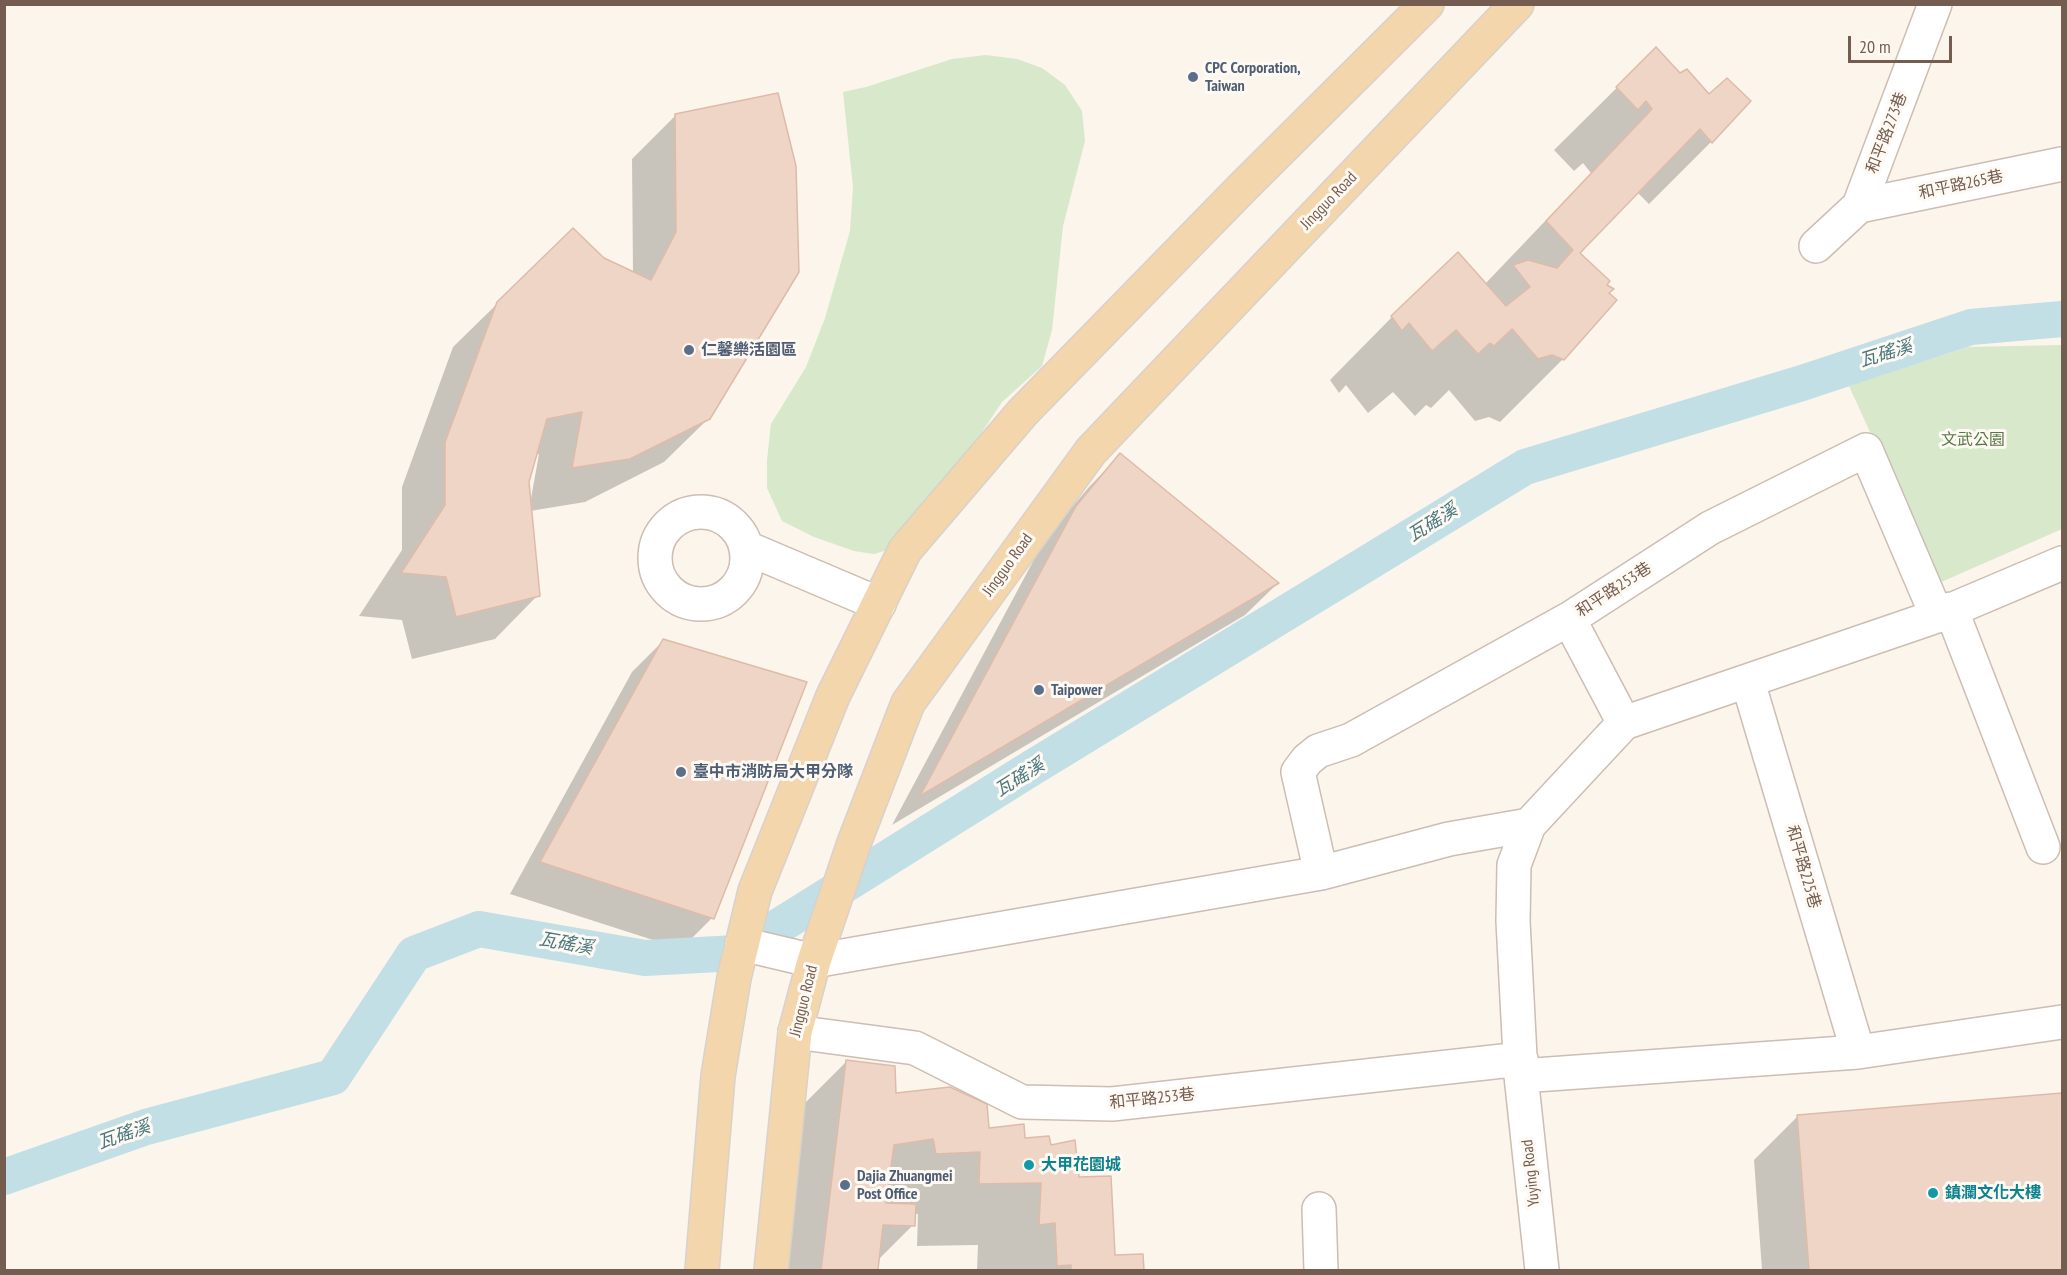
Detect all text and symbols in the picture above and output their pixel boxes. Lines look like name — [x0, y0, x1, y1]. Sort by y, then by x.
scale bar — [1851, 24, 1954, 62]
text: 20 m — [1859, 35, 1891, 58]
place label: CPC Corporation, Taiwan — [1205, 58, 1301, 96]
marker: CPC Corporation, Taiwan — [1186, 70, 1200, 84]
street label: 和平路273巷 — [1863, 90, 1911, 176]
street label: 和平路265巷 — [1917, 167, 2005, 203]
street label: Jingguo Road — [1297, 168, 1361, 234]
water label: 瓦磘溪 — [1857, 336, 1915, 372]
place label: 仁馨樂活園區 — [701, 340, 797, 360]
marker: 仁馨樂活園區 — [682, 343, 696, 357]
park label: 文武公園 — [1941, 430, 2005, 450]
water label: 瓦磘溪 — [1404, 500, 1462, 546]
street label: Jingguo Road — [979, 530, 1037, 600]
street label: 和平路253巷 — [1573, 559, 1655, 621]
place label: Taipower — [1051, 680, 1103, 700]
marker: Taipower — [1032, 683, 1046, 697]
water label: 瓦磘溪 — [991, 755, 1049, 801]
place label: 臺中市消防局大甲分隊 — [693, 762, 853, 782]
marker: 臺中市消防局大甲分隊 — [674, 765, 688, 779]
street label: 和平路225巷 — [1782, 823, 1824, 911]
water label: 瓦磘溪 — [538, 929, 594, 959]
street label: Jingguo Road — [786, 963, 822, 1039]
street label: 和平路253巷 — [1108, 1085, 1196, 1113]
water label: 瓦磘溪 — [95, 1116, 153, 1154]
street label: Yuying Road — [1518, 1138, 1544, 1208]
place label: 大甲花園城 — [1041, 1155, 1121, 1175]
marker: 大甲花園城 — [1022, 1158, 1036, 1172]
place label: Dajia Zhuangmei Post Office — [857, 1166, 953, 1204]
marker: Dajia Zhuangmei Post Office — [838, 1178, 852, 1192]
place label: 鎮瀾文化大樓 — [1945, 1183, 2041, 1203]
marker: 鎮瀾文化大樓 — [1926, 1186, 1940, 1200]

